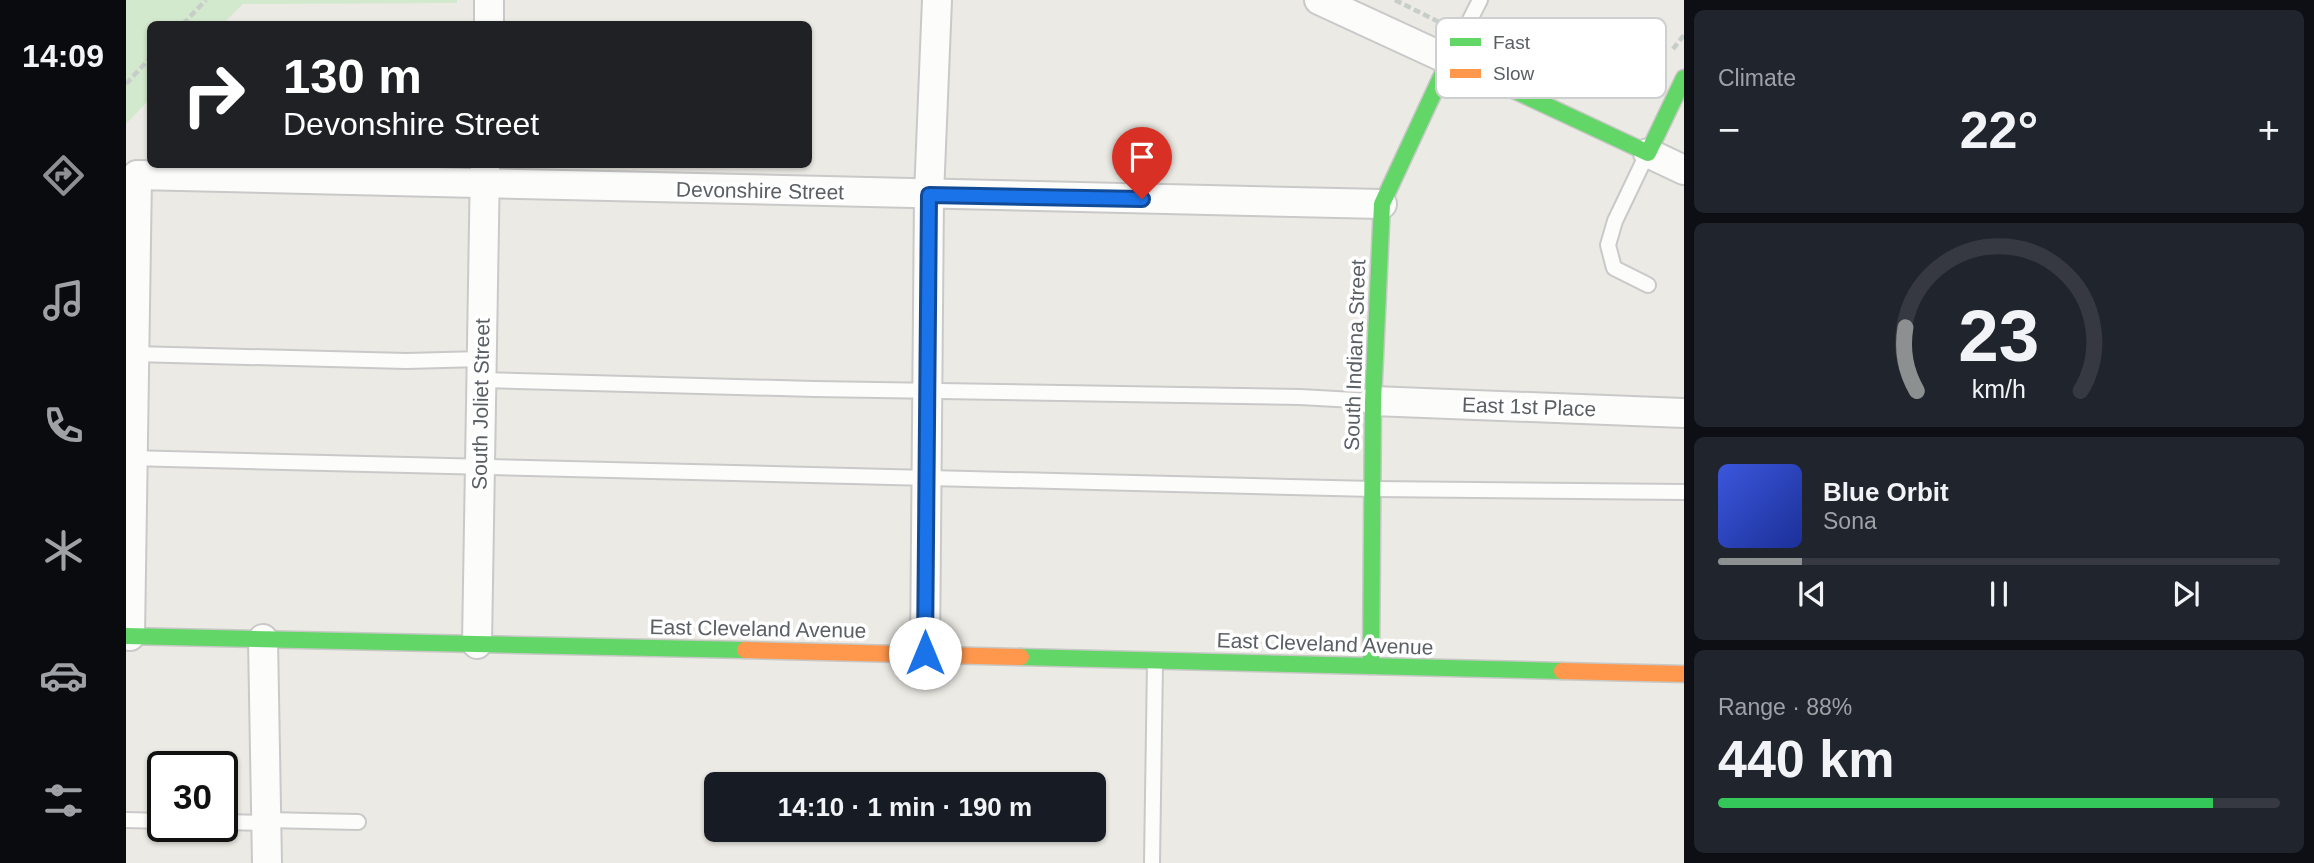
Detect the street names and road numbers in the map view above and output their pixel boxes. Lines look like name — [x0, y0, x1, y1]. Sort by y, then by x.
street label: Devonshire Street — [676, 178, 844, 203]
street label: South Indiana Street — [1340, 259, 1369, 451]
street label: South Joliet Street — [468, 318, 493, 490]
street label: East 1st Place — [1462, 393, 1596, 420]
street label: East Cleveland Avenue — [649, 615, 867, 642]
street label: East Cleveland Avenue — [1216, 628, 1434, 659]

